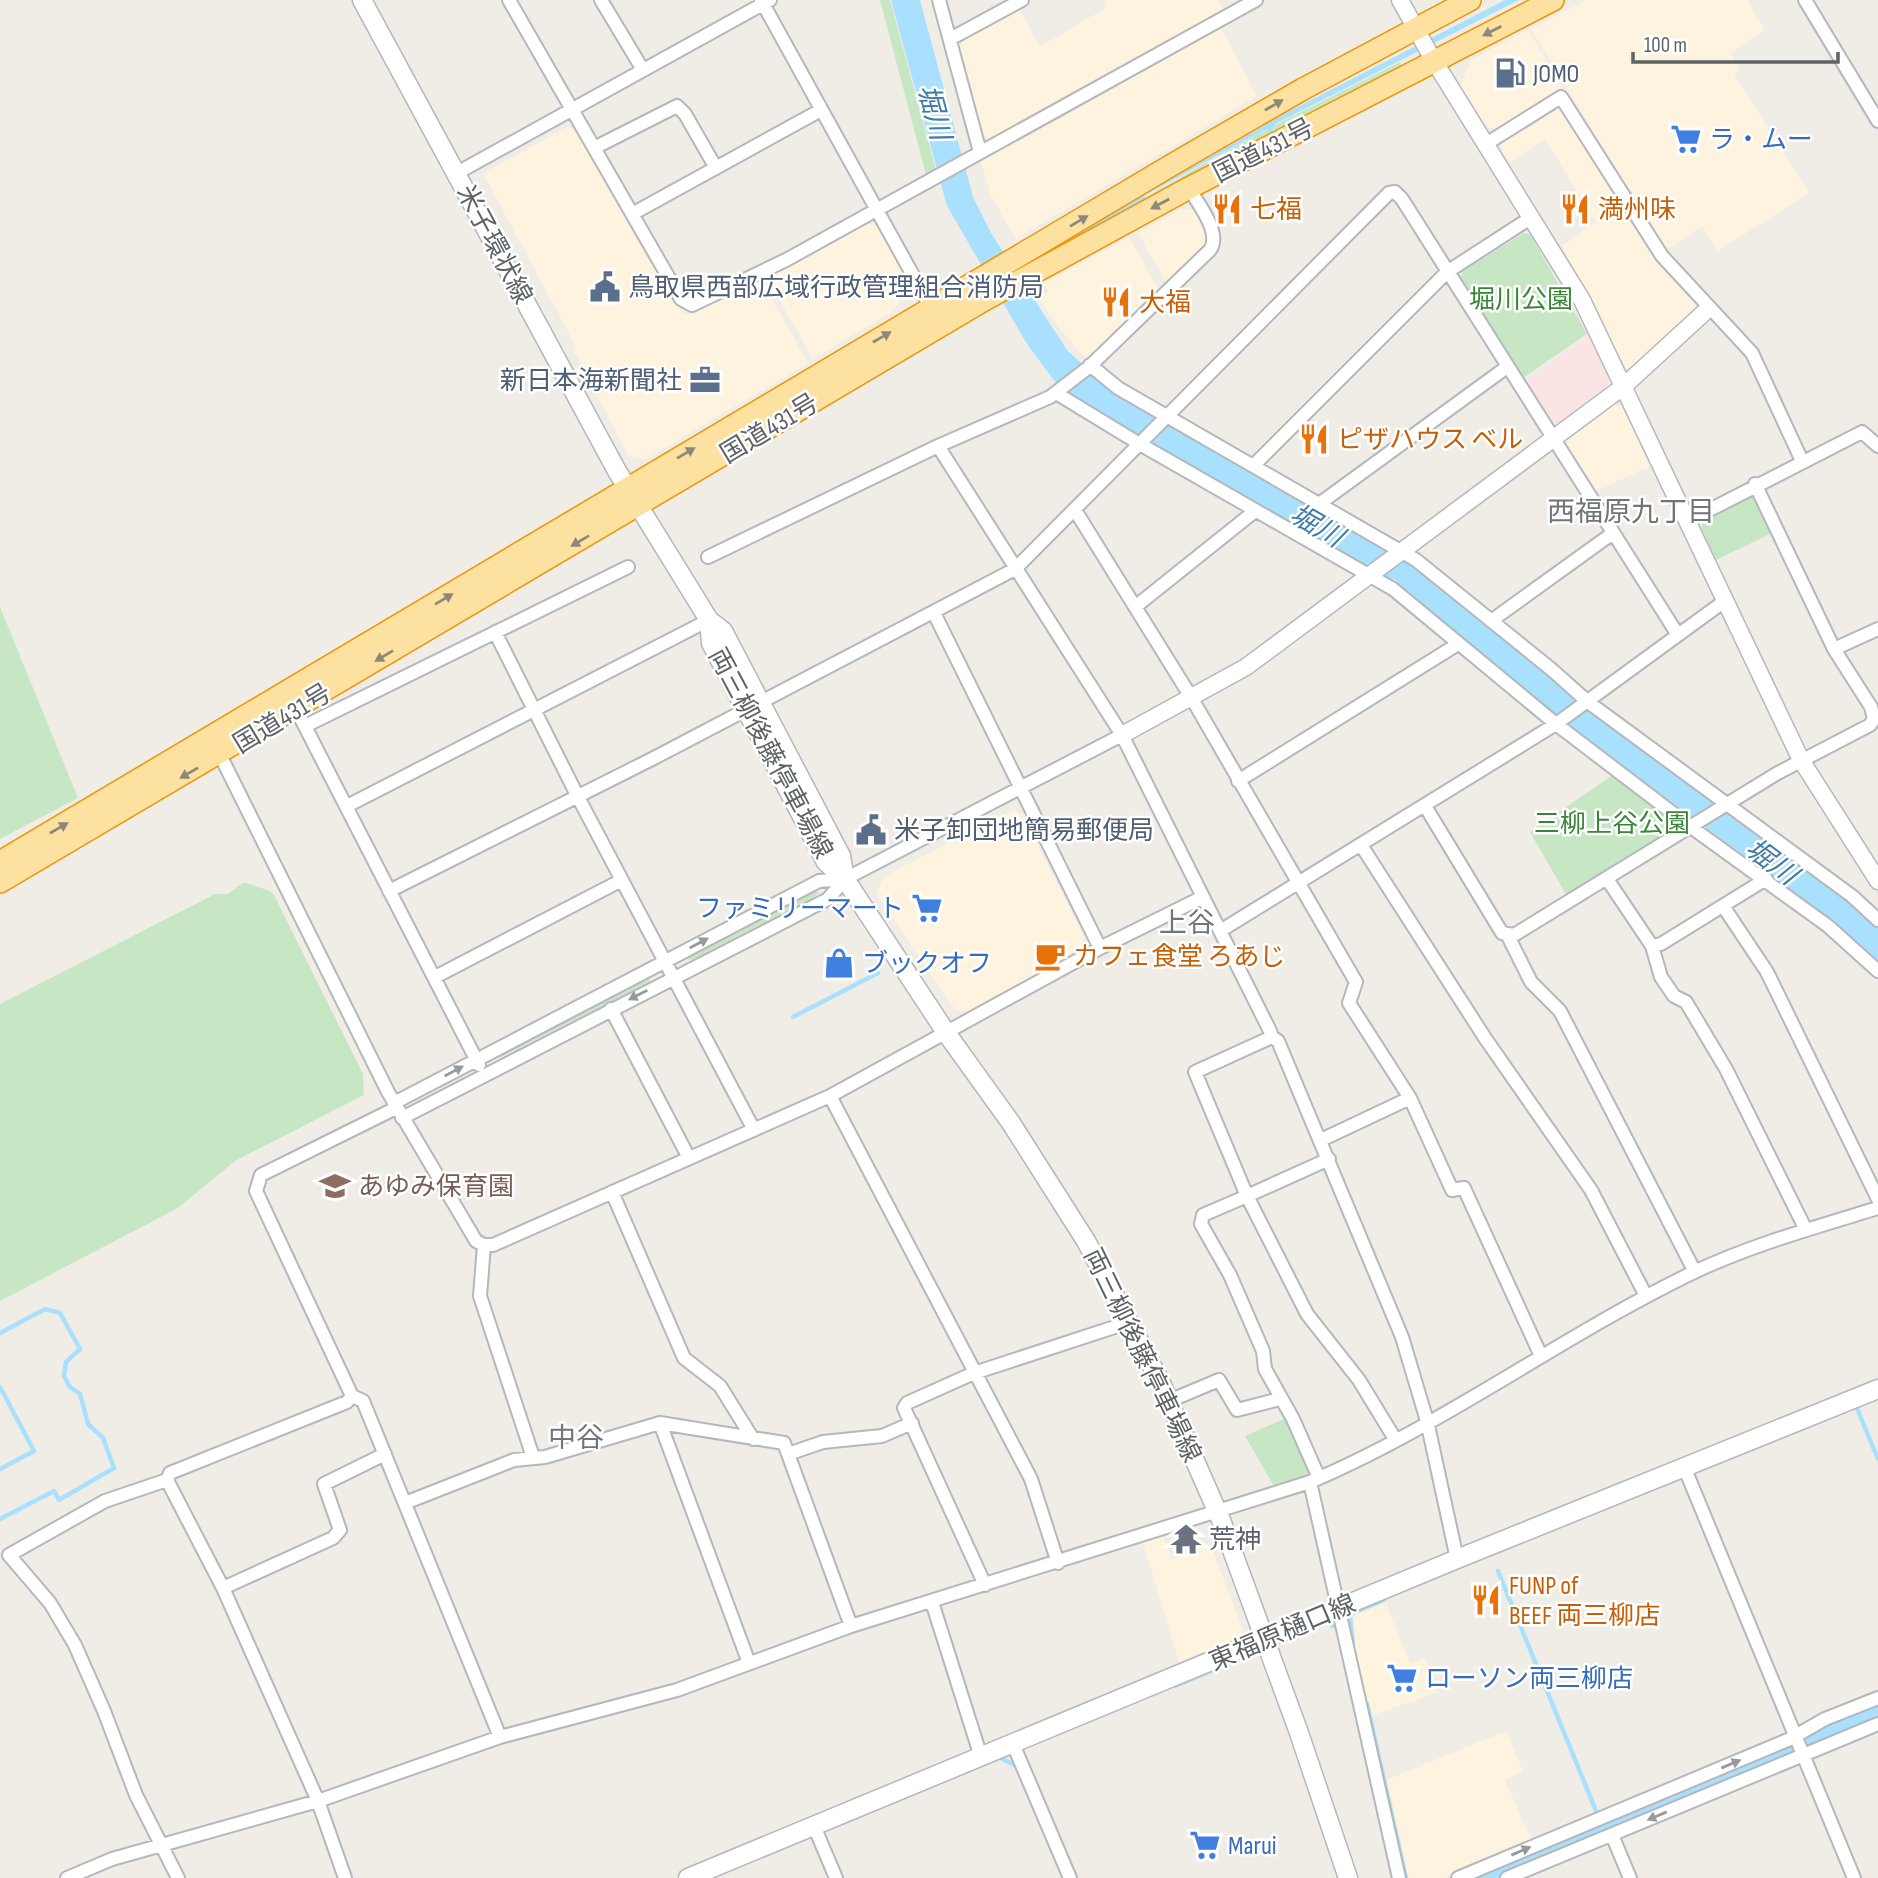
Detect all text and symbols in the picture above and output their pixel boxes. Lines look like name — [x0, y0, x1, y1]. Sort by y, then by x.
scale bar — [1633, 21, 1838, 65]
one-way arrow — [1482, 26, 1502, 37]
text: 100 m — [1644, 33, 1687, 58]
fuel station icon: JOMO — [1493, 56, 1527, 90]
place label: JOMO — [1532, 59, 1579, 90]
water label: 堀川 — [910, 81, 958, 147]
one-way arrow — [1265, 99, 1284, 111]
street label: 国道431号 — [1208, 113, 1319, 190]
supermarket icon: ラ・ムー — [1669, 122, 1703, 156]
place label: ラ・ムー — [1709, 125, 1813, 156]
street label: 米子環状線 — [449, 180, 538, 309]
restaurant icon: 七福 — [1210, 192, 1244, 226]
restaurant icon: 満州味 — [1558, 192, 1592, 226]
place label: 七福 — [1250, 195, 1302, 226]
place label: 満州味 — [1598, 195, 1676, 226]
one-way arrow — [1150, 198, 1170, 210]
one-way arrow — [1069, 215, 1088, 227]
public building icon: 鳥取県西部広域行政管理組合消防局 — [588, 270, 622, 304]
place label: 鳥取県西部広域行政管理組合消防局 — [628, 273, 1044, 304]
restaurant icon: 大福 — [1099, 285, 1133, 319]
park label: 堀川公園 — [1469, 285, 1573, 316]
place label: 大福 — [1139, 288, 1191, 319]
one-way arrow — [872, 331, 891, 343]
office icon: 新日本海新聞社 — [688, 363, 722, 397]
place label: 新日本海新聞社 — [500, 366, 682, 397]
street label: 国道431号 — [715, 388, 824, 471]
restaurant icon: ピザハウス ベル — [1297, 422, 1331, 456]
place label: ピザハウス ベル — [1337, 425, 1523, 456]
one-way arrow — [677, 447, 696, 459]
district label: 西福原九丁目 — [1547, 496, 1715, 529]
water label: 堀川 — [1284, 498, 1351, 556]
one-way arrow — [571, 535, 590, 547]
one-way arrow — [435, 593, 454, 606]
street label: 両三柳後藤停車場線 — [701, 643, 838, 864]
one-way arrow — [374, 649, 393, 662]
street label: 国道431号 — [228, 678, 337, 761]
one-way arrow — [179, 767, 198, 779]
park label: 三柳上谷公園 — [1534, 809, 1690, 840]
public building icon: 米子卸団地簡易郵便局 — [854, 813, 888, 847]
place label: 米子卸団地簡易郵便局 — [894, 816, 1154, 847]
one-way arrow — [50, 822, 69, 834]
water label: 堀川 — [1739, 832, 1806, 894]
supermarket icon: ファミリーマート — [910, 891, 944, 925]
place label: ファミリーマート — [696, 894, 904, 925]
district label: 上谷 — [1159, 907, 1215, 940]
one-way arrow — [689, 938, 709, 949]
cafe icon: カフェ食堂 ろあじ — [1033, 939, 1067, 973]
place label: カフェ食堂 ろあじ — [1073, 942, 1285, 973]
shop icon: ブックオフ — [822, 946, 856, 980]
place label: ブックオフ — [862, 949, 992, 980]
one-way arrow — [628, 990, 648, 1001]
one-way arrow — [444, 1065, 464, 1077]
school or university icon: あゆみ保育園 — [318, 1169, 352, 1203]
place label: あゆみ保育園 — [358, 1172, 514, 1203]
street label: 両三柳後藤停車場線 — [1076, 1244, 1207, 1468]
district label: 中谷 — [548, 1422, 604, 1455]
temple icon: 荒神 — [1169, 1522, 1203, 1556]
place label: 荒神 — [1209, 1525, 1261, 1556]
place label: FUNP of BEEF 両三柳店 — [1509, 1571, 1660, 1632]
restaurant icon: FUNP of BEEF 両三柳店 — [1469, 1583, 1503, 1617]
street label: 東福原樋口線 — [1205, 1589, 1360, 1678]
supermarket icon: ローソン両三柳店 — [1385, 1661, 1419, 1695]
place label: ローソン両三柳店 — [1425, 1664, 1633, 1695]
one-way arrow — [1721, 1758, 1741, 1770]
one-way arrow — [1646, 1811, 1667, 1822]
supermarket icon: Marui — [1188, 1828, 1222, 1862]
place label: Marui — [1228, 1831, 1277, 1862]
one-way arrow — [1511, 1846, 1532, 1857]

